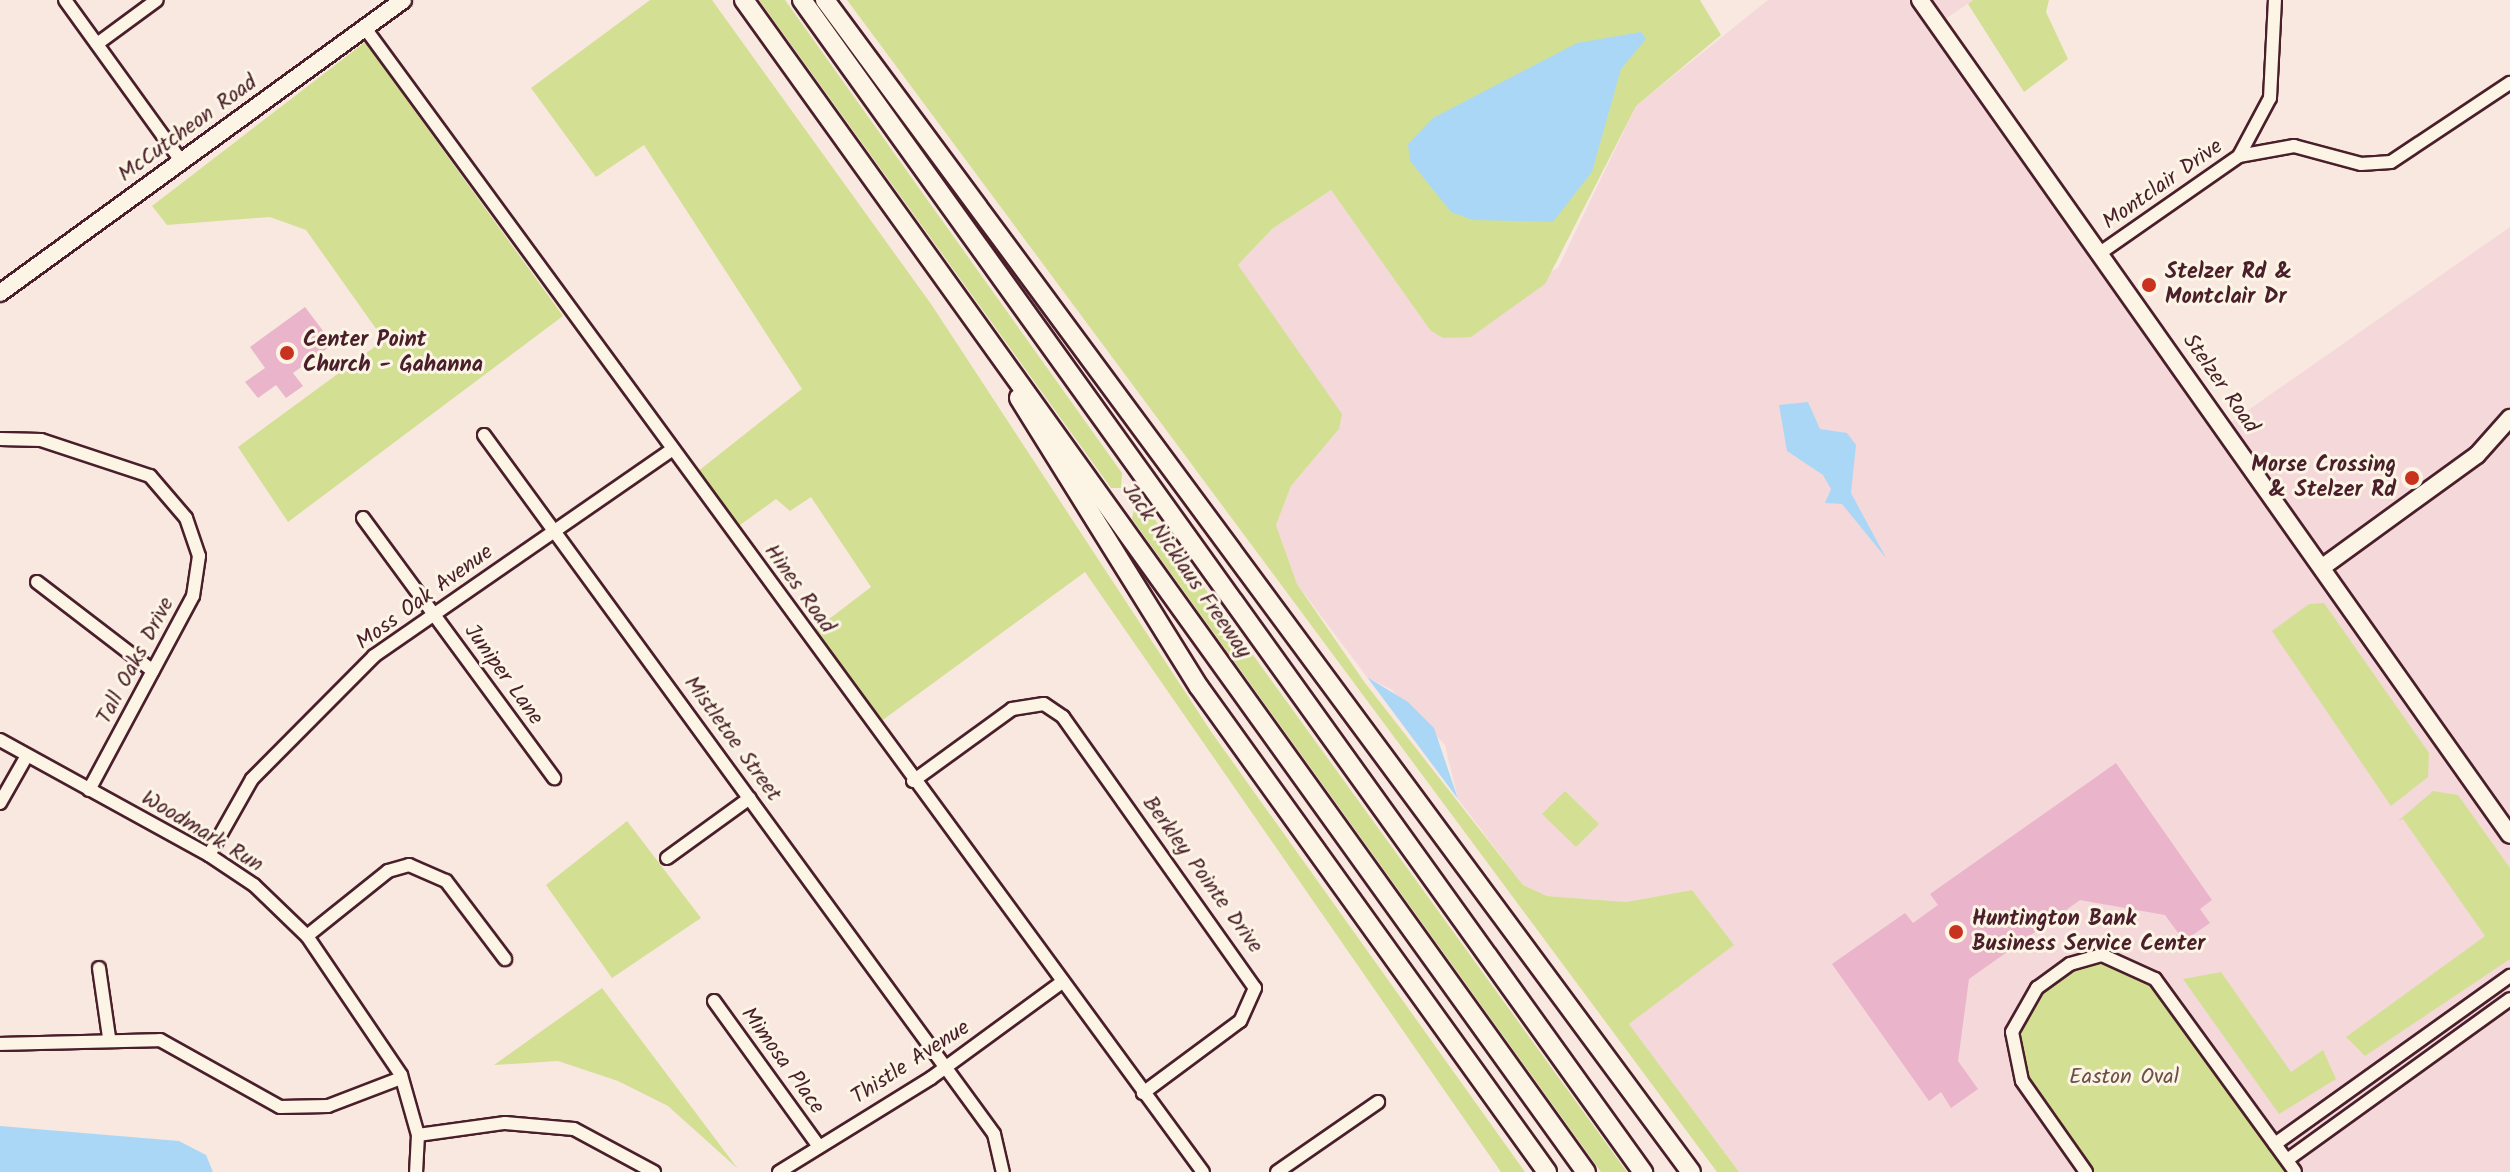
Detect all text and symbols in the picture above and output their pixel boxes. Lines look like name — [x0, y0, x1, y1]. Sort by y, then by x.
street label: McCutcheon Road — [113, 70, 263, 188]
street label: Montclair Drive — [2098, 134, 2228, 236]
place label: Stelzer Rd & Montclair Dr — [2165, 259, 2292, 310]
marker: Stelzer Rd & Montclair Dr — [2140, 276, 2158, 294]
place label: Center Point Church - Gahanna — [303, 327, 483, 378]
street label: Stelzer Road — [2176, 329, 2264, 439]
marker: Center Point Church - Gahanna — [278, 344, 296, 362]
place label: Morse Crossing & Stelzer Rd — [2251, 452, 2396, 504]
marker: Morse Crossing & Stelzer Rd — [2403, 469, 2421, 487]
street label: Jack Nicklaus Freeway — [1115, 478, 1257, 664]
street label: Hines Road — [758, 539, 840, 639]
street label: Moss Oak Avenue — [351, 540, 499, 656]
street label: Tall Oaks Drive — [92, 593, 180, 729]
street label: Juniper Lane — [458, 619, 548, 731]
street label: Mistletoe Street — [678, 671, 786, 807]
street label: Woodmark Run — [136, 785, 268, 879]
street label: Berkley Pointe Drive — [1136, 791, 1268, 959]
place label: Huntington Bank Business Service Center — [1972, 906, 2205, 958]
marker: Huntington Bank Business Service Center — [1947, 923, 1965, 941]
street label: Mimosa Place — [734, 1002, 830, 1120]
street label: Thistle Avenue — [847, 1015, 975, 1111]
park label: Easton Oval — [2069, 1065, 2179, 1091]

